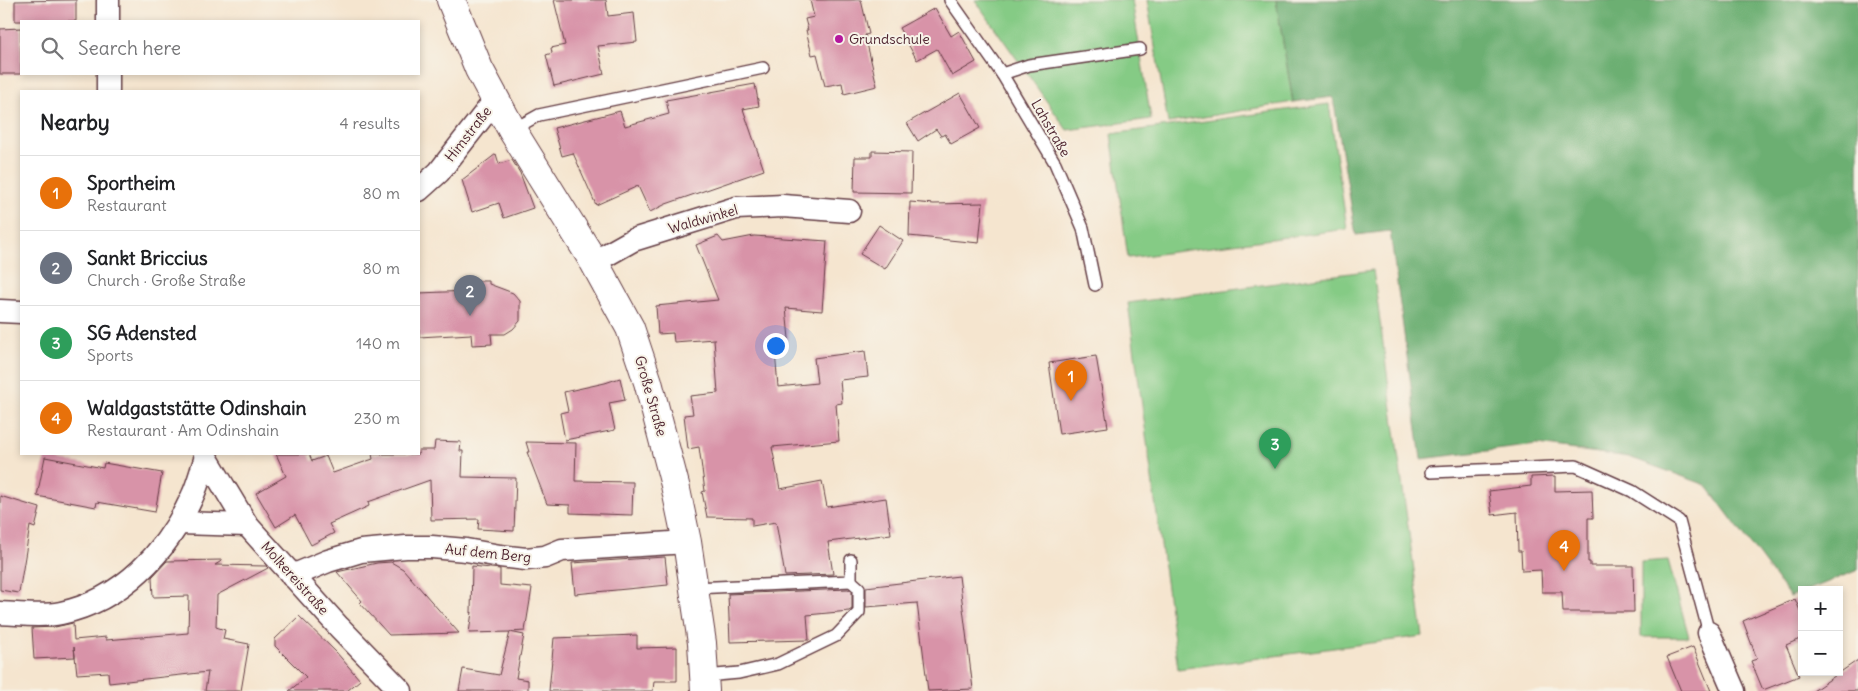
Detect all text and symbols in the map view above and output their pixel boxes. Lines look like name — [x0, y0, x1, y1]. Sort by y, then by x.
search box — [20, 20, 420, 75]
place label: Grundschule — [849, 30, 930, 48]
marker: Grundschule — [833, 33, 845, 45]
icon: search — [38, 34, 66, 62]
text: Search here — [78, 36, 181, 60]
street label: Lahstraße — [1027, 96, 1075, 160]
street label: Himstraße — [441, 103, 495, 165]
text: Nearby — [40, 109, 110, 136]
text: 4 results — [339, 113, 400, 133]
text: Sportheim — [87, 171, 175, 195]
text: 1 — [53, 183, 59, 203]
text: 80 m — [362, 183, 400, 203]
text: Restaurant — [87, 195, 167, 215]
street label: Waldwinkel — [666, 200, 740, 238]
text: Sankt Briccius — [87, 246, 208, 270]
text: 2 — [52, 258, 60, 278]
text: 80 m — [362, 258, 400, 278]
text: Church · Große Straße — [87, 270, 246, 290]
pin: 2 — [454, 275, 486, 316]
text: SG Adensted — [87, 321, 197, 345]
text: 3 — [51, 333, 61, 353]
text: 140 m — [356, 333, 400, 353]
your location — [763, 333, 789, 359]
text: Sports — [87, 345, 133, 365]
street label: Große Straße — [631, 354, 671, 438]
pin: 1 — [1055, 360, 1087, 401]
text: Waldgaststätte Odinshain — [87, 396, 307, 420]
text: 4 — [51, 408, 61, 428]
text: 230 m — [354, 408, 400, 428]
text: Restaurant · Am Odinshain — [87, 420, 279, 440]
pin: 3 — [1259, 428, 1291, 469]
pin: 4 — [1548, 530, 1580, 571]
street label: Molkereistraße — [257, 538, 333, 618]
street label: Auf dem Berg — [444, 540, 532, 566]
map controls — [1798, 586, 1843, 676]
button: + — [1798, 586, 1843, 631]
button: − — [1798, 631, 1843, 676]

